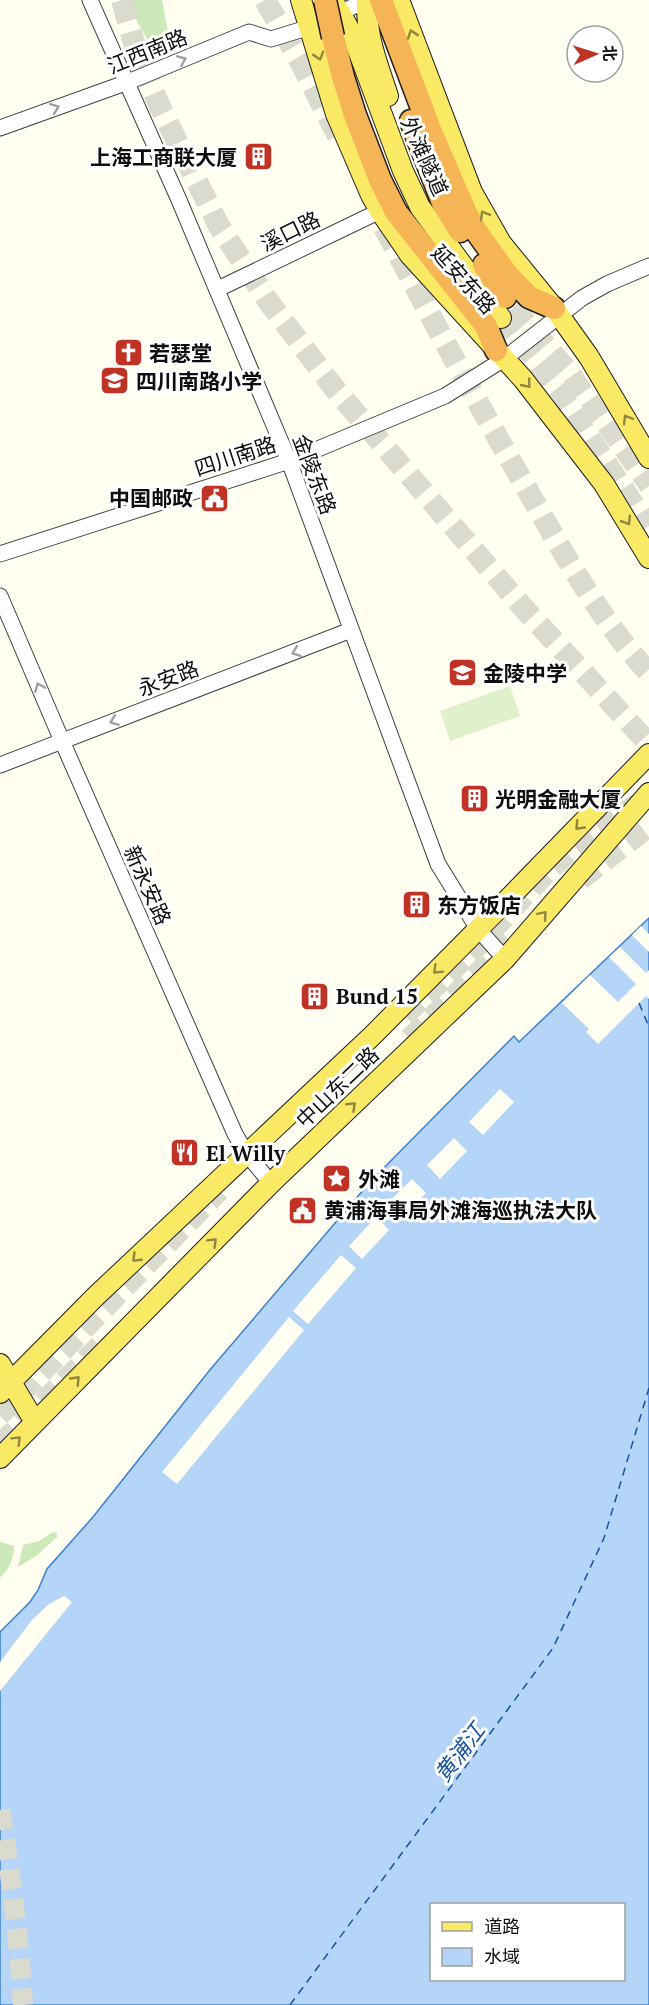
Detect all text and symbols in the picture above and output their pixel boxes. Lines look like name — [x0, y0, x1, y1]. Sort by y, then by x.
street label: 江西南路 — [103, 22, 191, 80]
north arrow — [565, 24, 625, 84]
one-way arrow — [406, 29, 419, 40]
text: 北 — [599, 45, 621, 62]
one-way arrow — [312, 50, 324, 61]
one-way arrow — [176, 55, 187, 67]
one-way arrow — [49, 103, 60, 116]
street label: 外滩隧道 — [395, 112, 455, 200]
building icon: 上海工商联大厦 — [242, 141, 274, 173]
place label: 上海工商联大厦 — [90, 143, 237, 171]
street label: 溪口路 — [256, 205, 324, 257]
one-way arrow — [480, 210, 491, 221]
street label: 延安东路 — [425, 238, 503, 320]
church icon: 若瑟堂 — [112, 337, 144, 369]
place label: 若瑟堂 — [149, 339, 212, 367]
school or university icon: 四川南路小学 — [99, 365, 131, 397]
place label: 四川南路小学 — [136, 367, 262, 395]
one-way arrow — [519, 377, 530, 388]
one-way arrow — [622, 415, 634, 425]
street label: 四川南路 — [191, 430, 279, 482]
street label: 金陵东路 — [287, 430, 343, 518]
public building icon: 中国邮政 — [198, 482, 230, 514]
place label: 中国邮政 — [109, 484, 193, 512]
one-way arrow — [620, 515, 632, 525]
one-way arrow — [291, 644, 302, 657]
street label: 永安路 — [134, 654, 202, 702]
school or university icon: 金陵中学 — [446, 657, 478, 689]
place label: 金陵中学 — [483, 659, 567, 687]
one-way arrow — [34, 683, 46, 694]
one-way arrow — [109, 714, 120, 726]
building icon: 光明金融大厦 — [458, 783, 490, 815]
place label: 光明金融大厦 — [495, 785, 621, 813]
one-way arrow — [575, 818, 586, 829]
street label: 新永安路 — [118, 841, 178, 929]
building icon: 东方饭店 — [400, 889, 432, 921]
place label: 东方饭店 — [437, 891, 521, 919]
one-way arrow — [536, 911, 547, 922]
one-way arrow — [433, 963, 444, 974]
building icon: Bund 15 — [299, 980, 331, 1012]
place label: Bund 15 — [336, 982, 418, 1010]
street label: 中山东二路 — [290, 1040, 384, 1134]
one-way arrow — [345, 1102, 356, 1113]
restaurant icon: El Willy — [169, 1137, 201, 1169]
place label: El Willy — [206, 1139, 286, 1167]
place icon: 外滩 — [321, 1163, 353, 1195]
place label: 外滩 — [358, 1165, 400, 1193]
public building icon: 黄浦海事局外滩海巡执法大队 — [287, 1194, 319, 1226]
place label: 黄浦海事局外滩海巡执法大队 — [324, 1196, 597, 1224]
one-way arrow — [207, 1238, 217, 1249]
one-way arrow — [132, 1251, 143, 1262]
one-way arrow — [68, 1377, 79, 1388]
one-way arrow — [10, 1437, 21, 1448]
water label: 黄浦江 — [428, 1715, 492, 1787]
legend — [430, 1903, 625, 1981]
text: 道路 — [484, 1914, 520, 1938]
text: 水域 — [484, 1944, 520, 1968]

